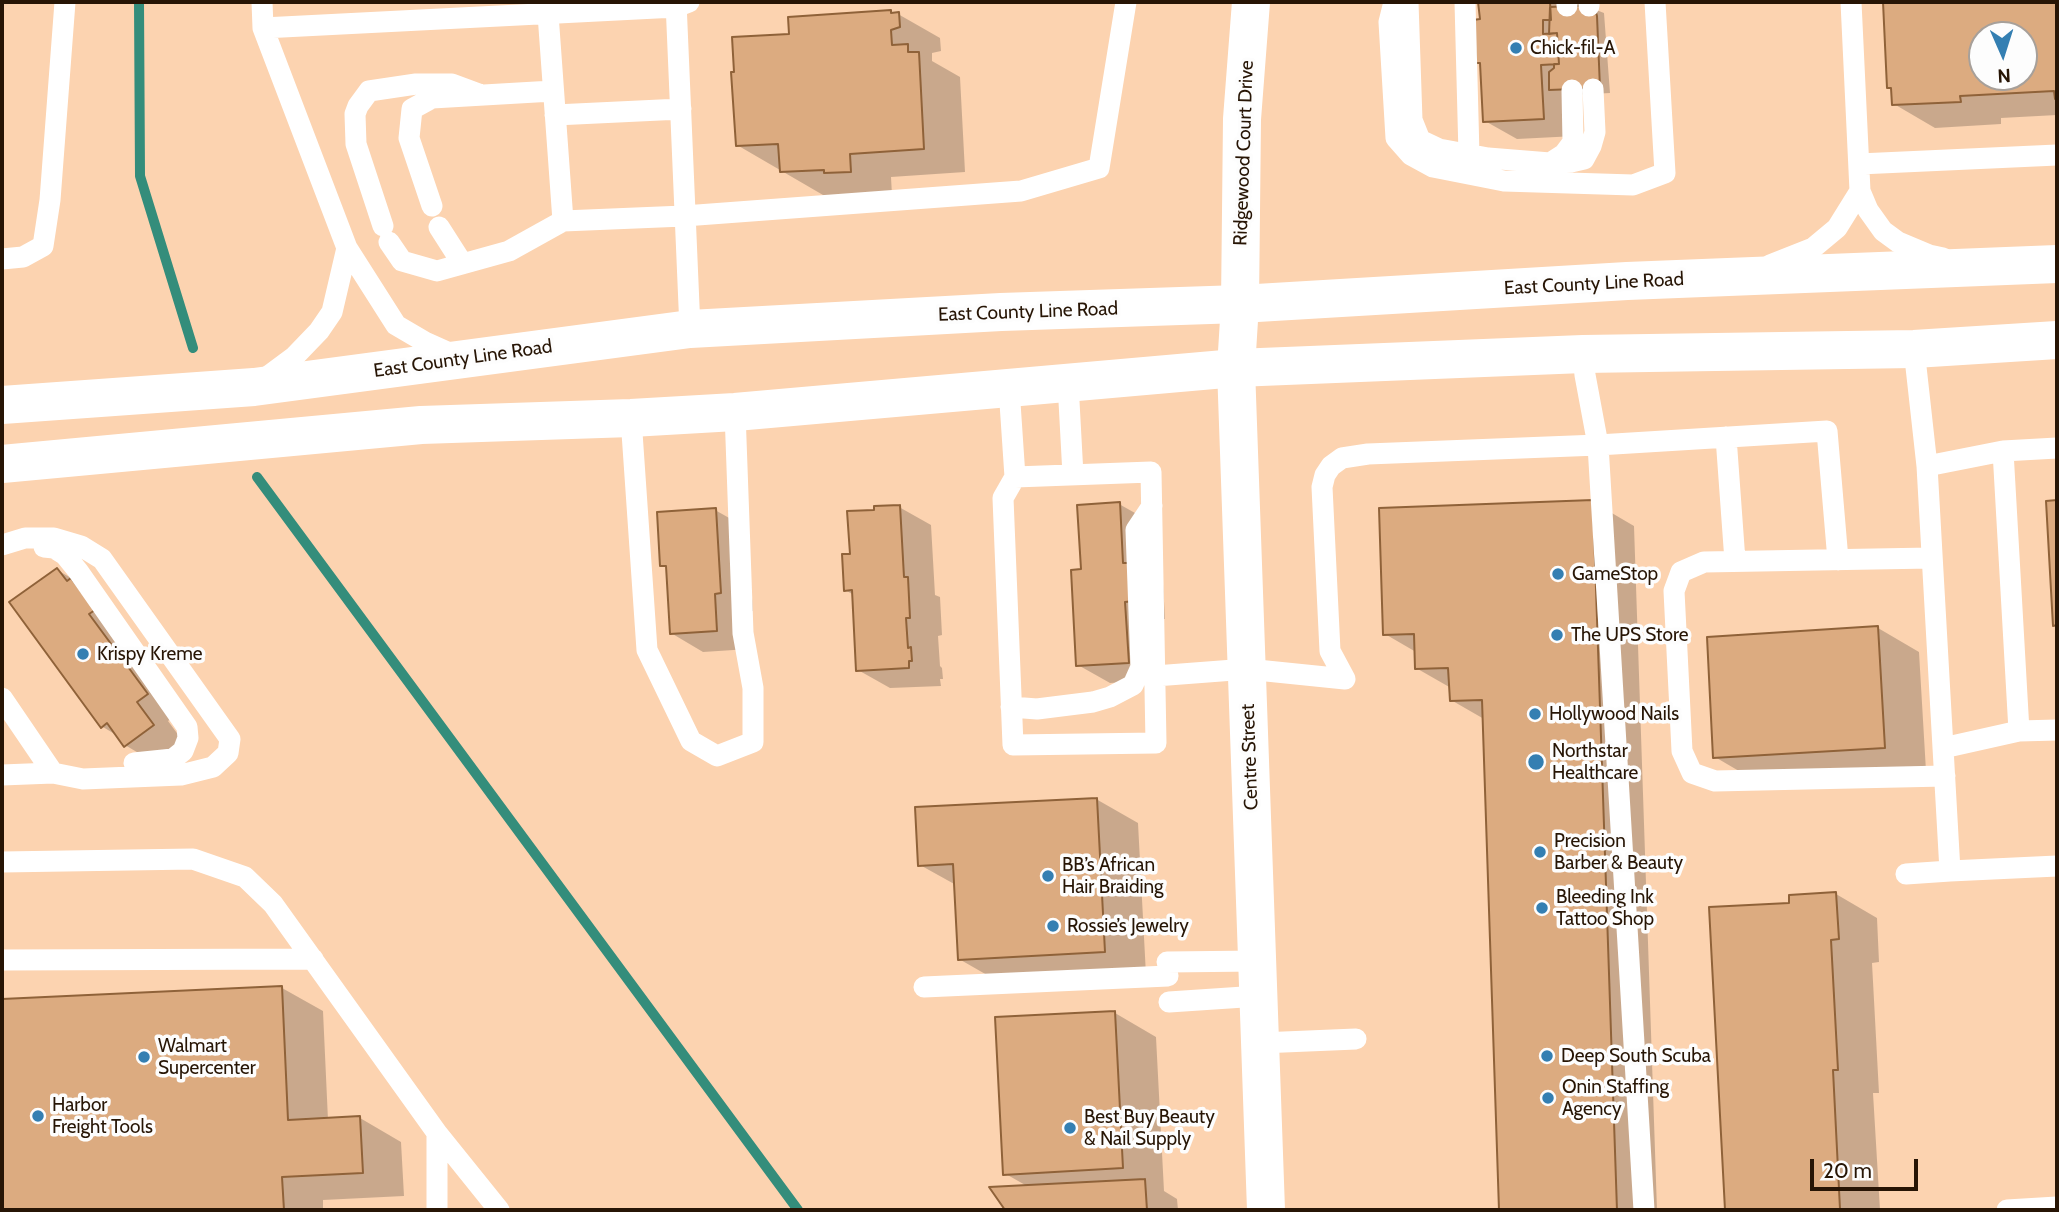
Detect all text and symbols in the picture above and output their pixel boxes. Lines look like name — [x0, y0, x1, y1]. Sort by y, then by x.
north arrow — [1968, 21, 2038, 91]
place label: Chick-fil-A — [1530, 37, 1615, 59]
marker: Chick-fil-A — [1508, 40, 1524, 56]
street label: Ridgewood Court Drive — [1229, 60, 1259, 246]
text: N — [1997, 64, 2011, 87]
street label: East County Line Road — [1503, 268, 1685, 300]
street label: East County Line Road — [938, 297, 1118, 327]
street label: East County Line Road — [372, 335, 554, 383]
place label: GameStop — [1572, 563, 1658, 585]
marker: GameStop — [1550, 566, 1566, 582]
place label: The UPS Store — [1571, 624, 1688, 646]
marker: The UPS Store — [1549, 627, 1565, 643]
place label: Krispy Kreme — [97, 643, 203, 665]
marker: Krispy Kreme — [75, 646, 91, 662]
street label: Centre Street — [1237, 703, 1263, 811]
place label: Hollywood Nails — [1549, 703, 1679, 725]
marker: Hollywood Nails — [1527, 706, 1543, 722]
place label: Northstar Healthcare — [1552, 740, 1638, 784]
marker: Northstar Healthcare — [1526, 752, 1546, 772]
place label: Precision Barber & Beauty — [1554, 830, 1683, 874]
marker: Precision Barber & Beauty — [1532, 844, 1548, 860]
place label: BB’s African Hair Braiding — [1062, 854, 1164, 898]
marker: BB’s African Hair Braiding — [1040, 868, 1056, 884]
place label: Bleeding Ink Tattoo Shop — [1556, 886, 1654, 930]
marker: Bleeding Ink Tattoo Shop — [1534, 900, 1550, 916]
place label: Rossie’s Jewelry — [1067, 915, 1189, 937]
marker: Rossie’s Jewelry — [1045, 918, 1061, 934]
place label: Walmart Supercenter — [158, 1035, 256, 1079]
place label: Deep South Scuba — [1561, 1045, 1711, 1067]
marker: Deep South Scuba — [1539, 1048, 1555, 1064]
marker: Walmart Supercenter — [136, 1049, 152, 1065]
place label: Onin Staffing Agency — [1562, 1076, 1669, 1120]
marker: Onin Staffing Agency — [1540, 1090, 1556, 1106]
place label: Harbor Freight Tools — [52, 1094, 153, 1138]
place label: Best Buy Beauty & Nail Supply — [1084, 1106, 1215, 1150]
marker: Harbor Freight Tools — [30, 1108, 46, 1124]
marker: Best Buy Beauty & Nail Supply — [1062, 1120, 1078, 1136]
scale bar — [1814, 1146, 1923, 1190]
text: 20 m — [1823, 1158, 1872, 1183]

